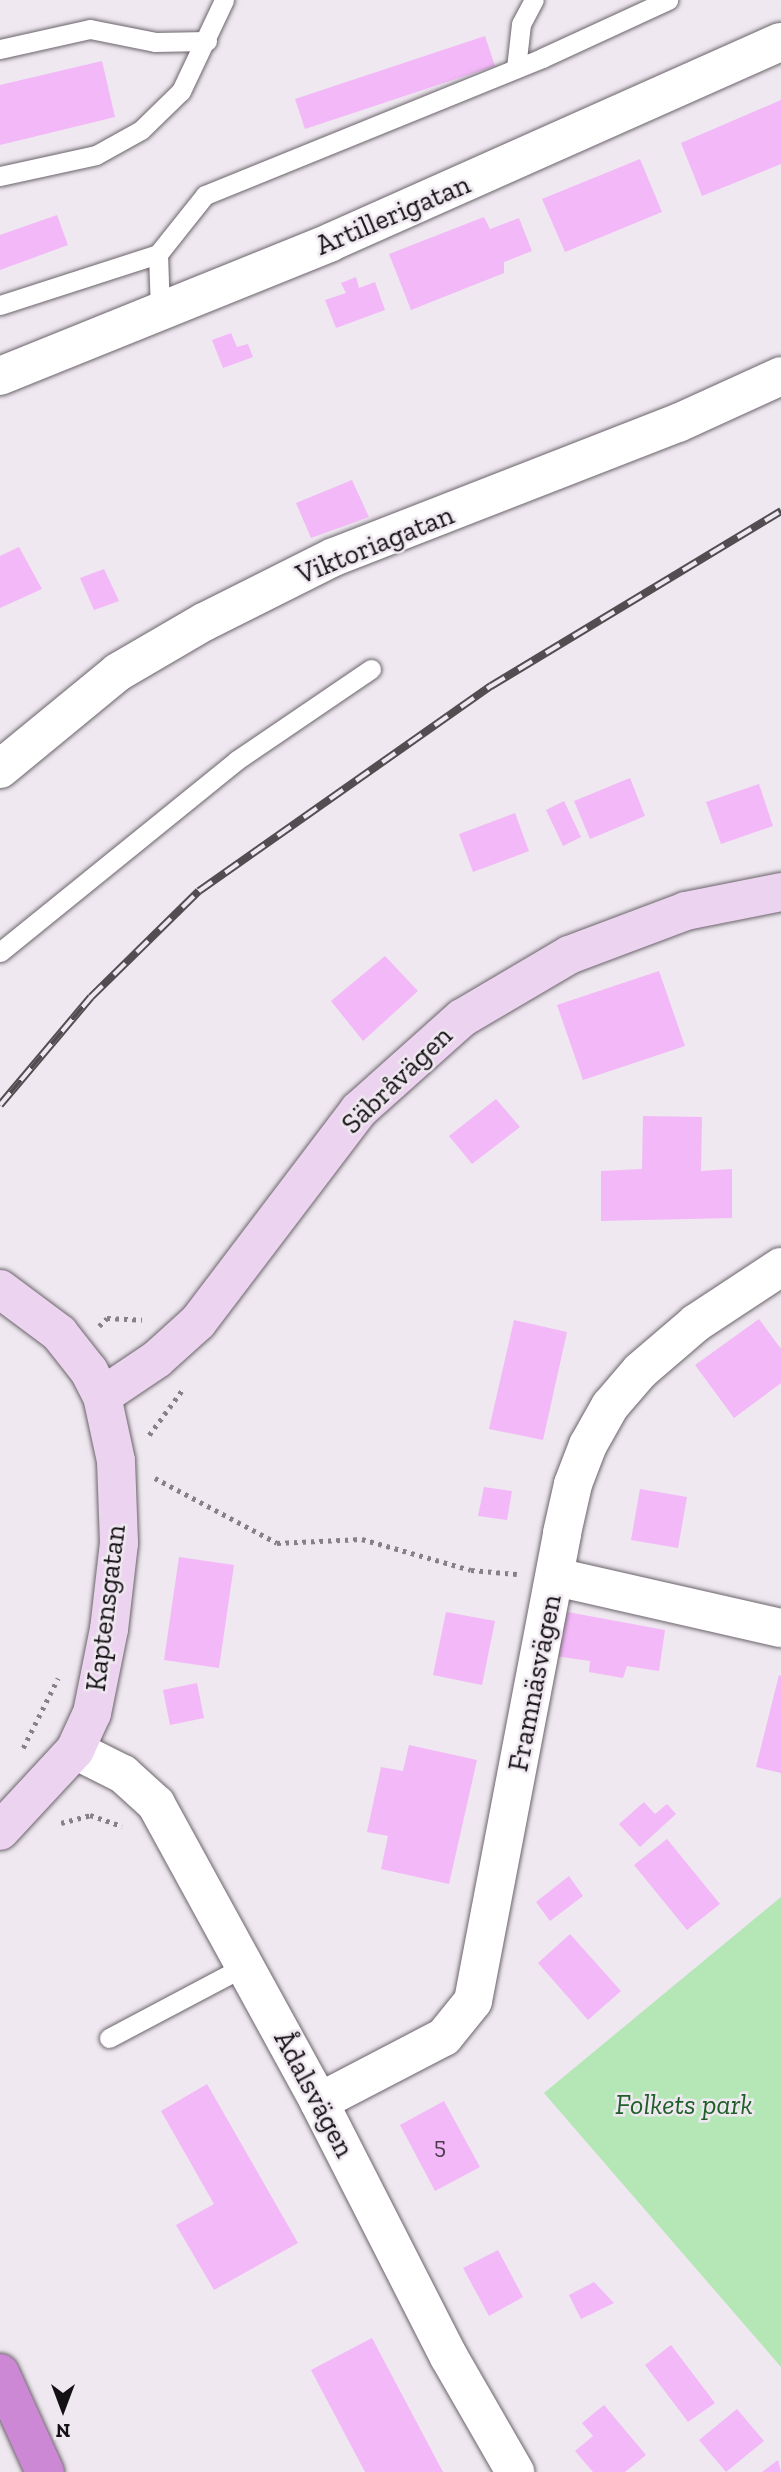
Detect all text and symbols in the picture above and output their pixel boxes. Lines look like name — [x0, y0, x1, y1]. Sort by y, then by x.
street label: Artillerigatan — [311, 167, 475, 263]
street label: Viktoriagatan — [291, 498, 459, 592]
street label: Säbråvägen — [335, 1019, 459, 1141]
street label: Kaptensgatan — [79, 1523, 133, 1693]
street label: Framnäsvägen — [501, 1592, 569, 1774]
street label: Ådalsvägen — [267, 2025, 361, 2163]
park label: Folkets park — [615, 2088, 753, 2122]
house number: 5 — [434, 2132, 446, 2160]
north arrow — [28, 2374, 98, 2444]
text: N — [56, 2419, 70, 2442]

